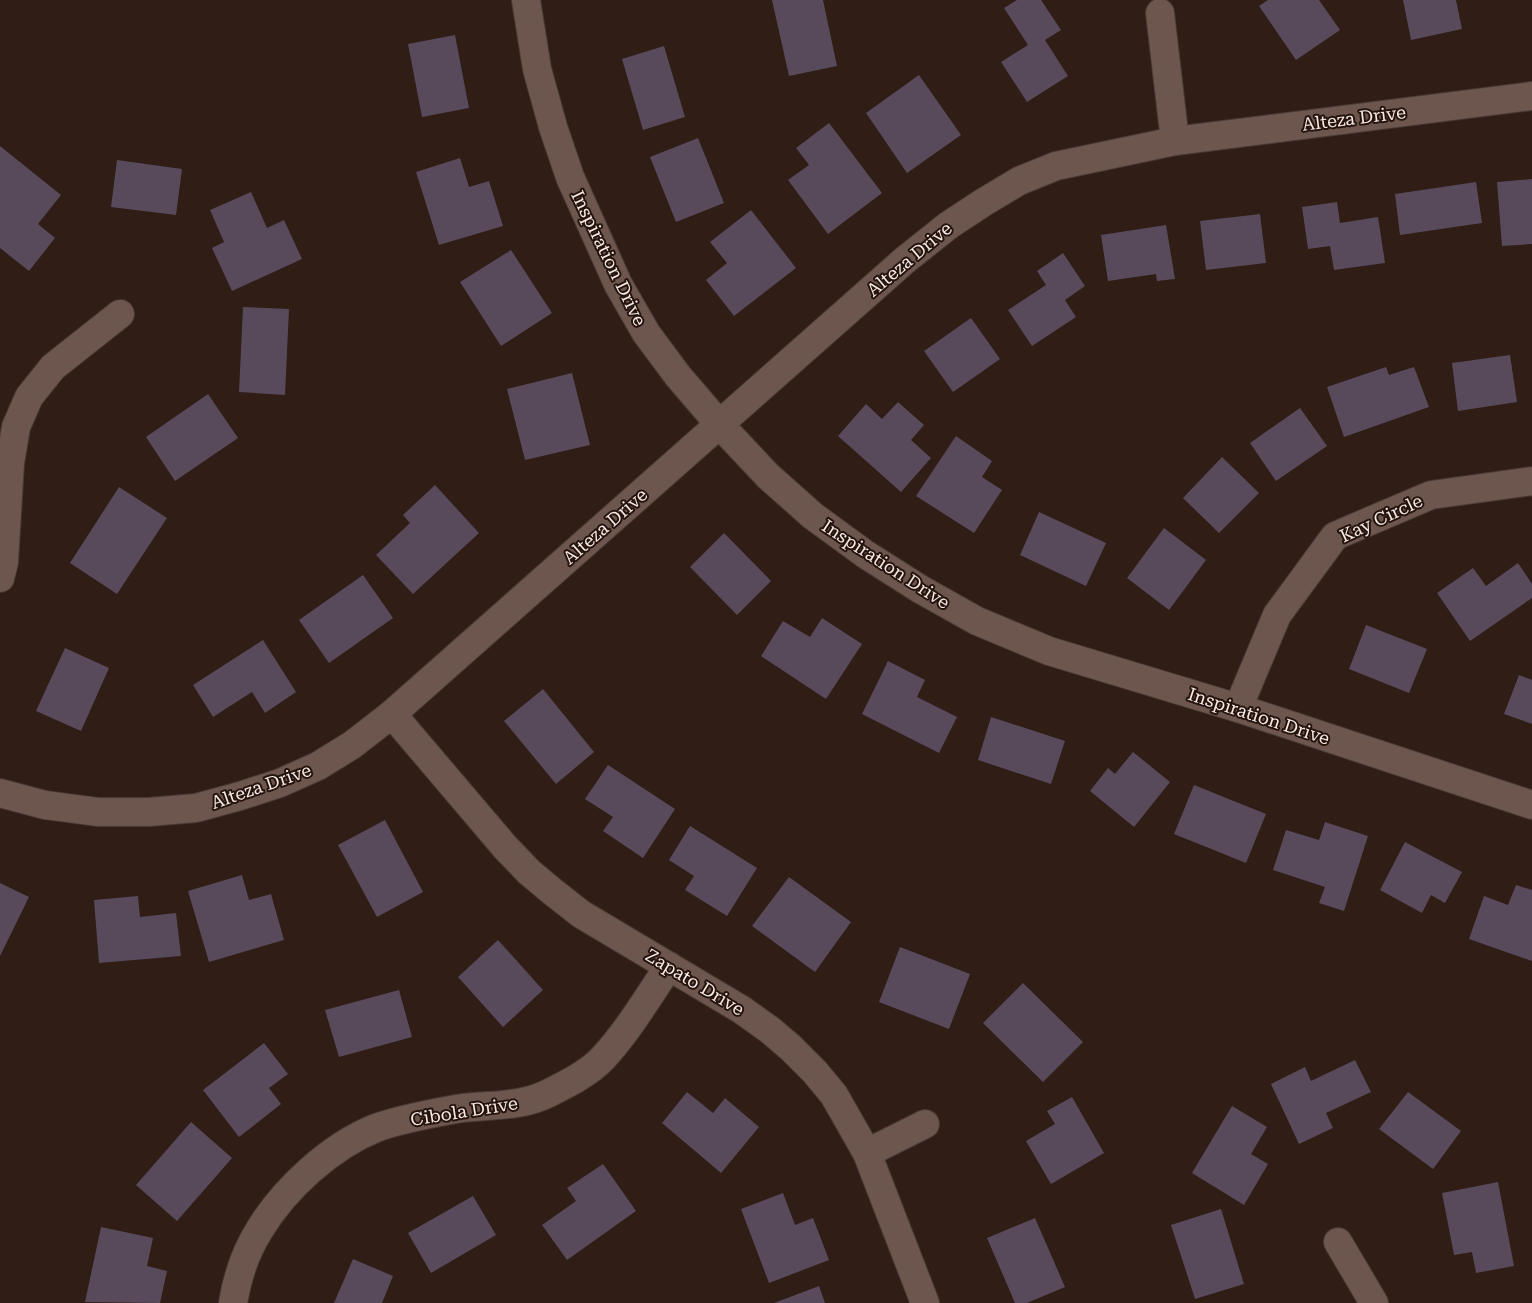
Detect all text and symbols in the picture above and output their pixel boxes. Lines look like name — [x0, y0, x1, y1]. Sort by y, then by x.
street label: Alteza Drive — [1301, 101, 1407, 135]
street label: Inspiration Drive — [567, 187, 651, 329]
street label: Alteza Drive — [862, 217, 956, 301]
street label: Alteza Drive — [559, 484, 651, 568]
street label: Kay Circle — [1336, 490, 1426, 546]
street label: Inspiration Drive — [818, 515, 954, 613]
street label: Inspiration Drive — [1185, 683, 1333, 749]
street label: Alteza Drive — [208, 759, 314, 813]
street label: Zapato Drive — [642, 944, 748, 1020]
street label: Cibola Drive — [409, 1092, 519, 1130]

